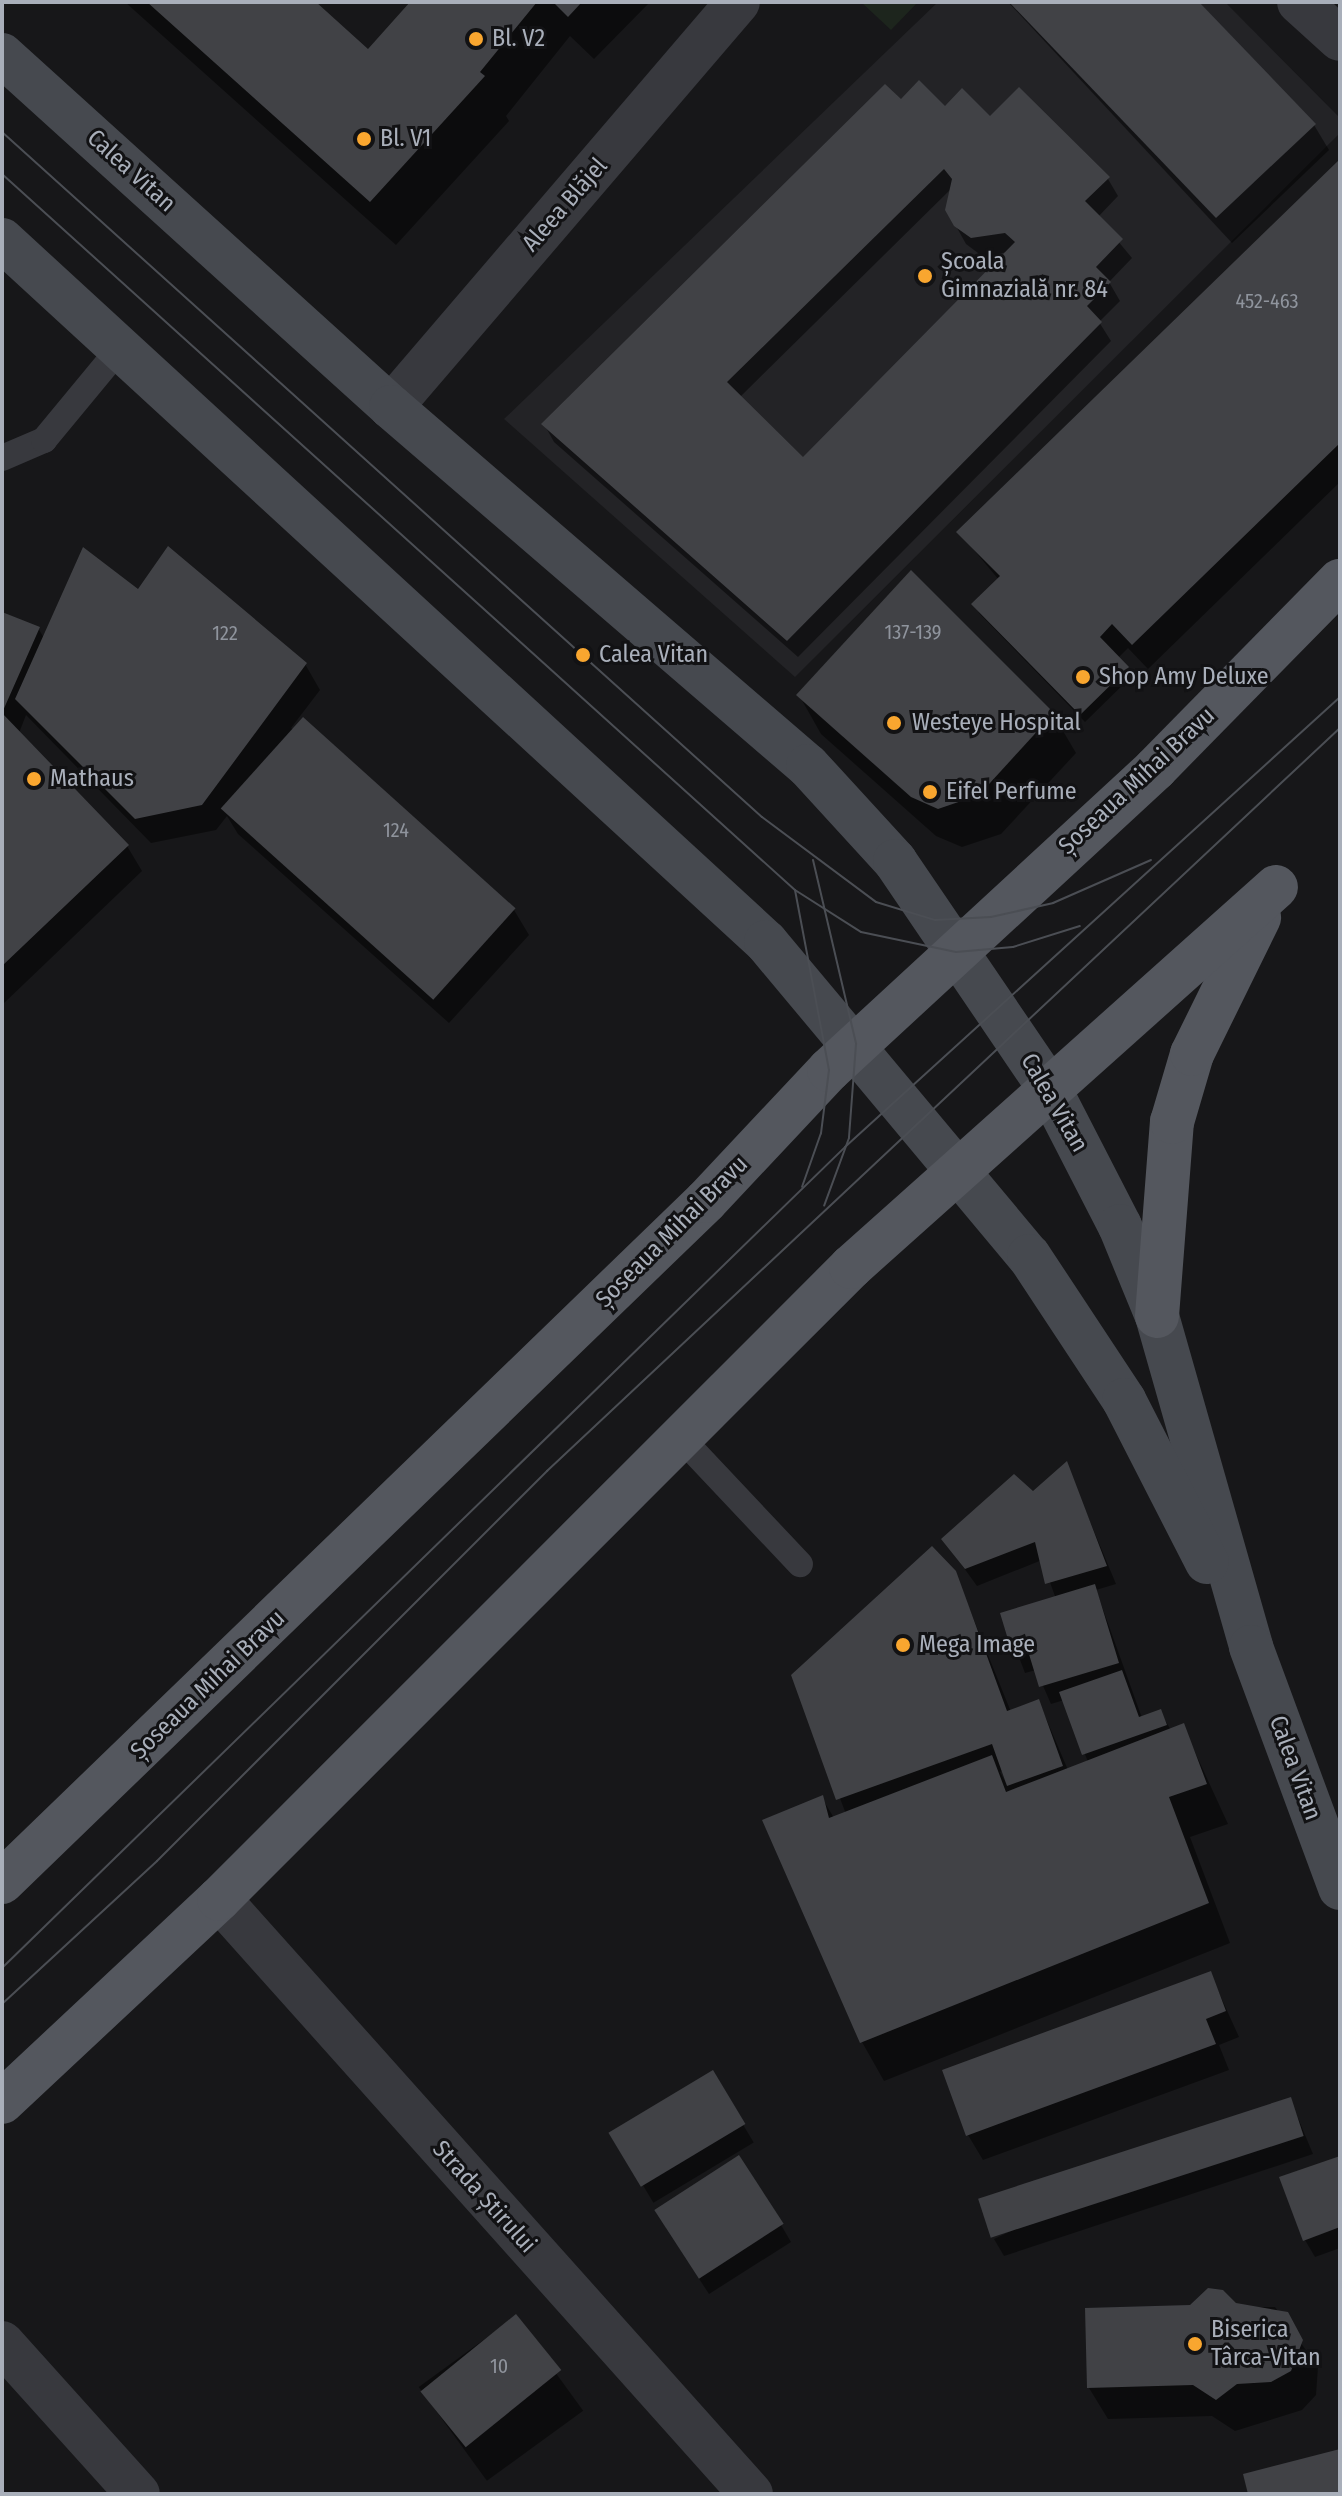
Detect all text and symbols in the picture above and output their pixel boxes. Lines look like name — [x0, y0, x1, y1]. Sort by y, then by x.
place label: Bl. V2 — [492, 25, 545, 53]
marker: Bl. V2 — [467, 30, 485, 48]
street label: Calea Vitan — [81, 124, 181, 218]
place label: Bl. V1 — [380, 125, 431, 153]
marker: Bl. V1 — [355, 130, 373, 148]
street label: Aleea Blăjel — [516, 152, 614, 258]
place label: Școala Gimnazială nr. 84 — [941, 248, 1108, 304]
marker: Școala Gimnazială nr. 84 — [916, 267, 934, 285]
house number: 452-463 — [1236, 289, 1298, 313]
house number: 137-139 — [884, 620, 942, 644]
house number: 122 — [212, 621, 238, 645]
place label: Calea Vitan — [599, 641, 708, 669]
marker: Calea Vitan — [574, 646, 592, 664]
place label: Shop Amy Deluxe — [1099, 663, 1269, 691]
marker: Shop Amy Deluxe — [1074, 668, 1092, 686]
street label: Șoseaua Mihai Bravu — [1053, 701, 1221, 861]
place label: Westeye Hospital — [912, 709, 1081, 737]
marker: Westeye Hospital — [883, 712, 905, 734]
place label: Mathaus — [50, 765, 134, 793]
marker: Mathaus — [25, 770, 43, 788]
place label: Eifel Perfume — [946, 778, 1077, 806]
marker: Eifel Perfume — [921, 783, 939, 801]
house number: 124 — [383, 818, 409, 842]
street label: Calea Vitan — [1014, 1049, 1094, 1157]
street label: Șoseaua Mihai Bravu — [590, 1150, 754, 1314]
street label: Șoseaua Mihai Bravu — [125, 1604, 291, 1766]
place label: Mega Image — [919, 1631, 1035, 1659]
marker: Mega Image — [894, 1636, 912, 1654]
street label: Calea Vitan — [1263, 1712, 1327, 1824]
street label: Strada Știrului — [426, 2135, 542, 2259]
place label: Biserica Târca-Vitan — [1211, 2316, 1321, 2372]
marker: Biserica Târca-Vitan — [1186, 2335, 1204, 2353]
house number: 10 — [490, 2354, 508, 2378]

